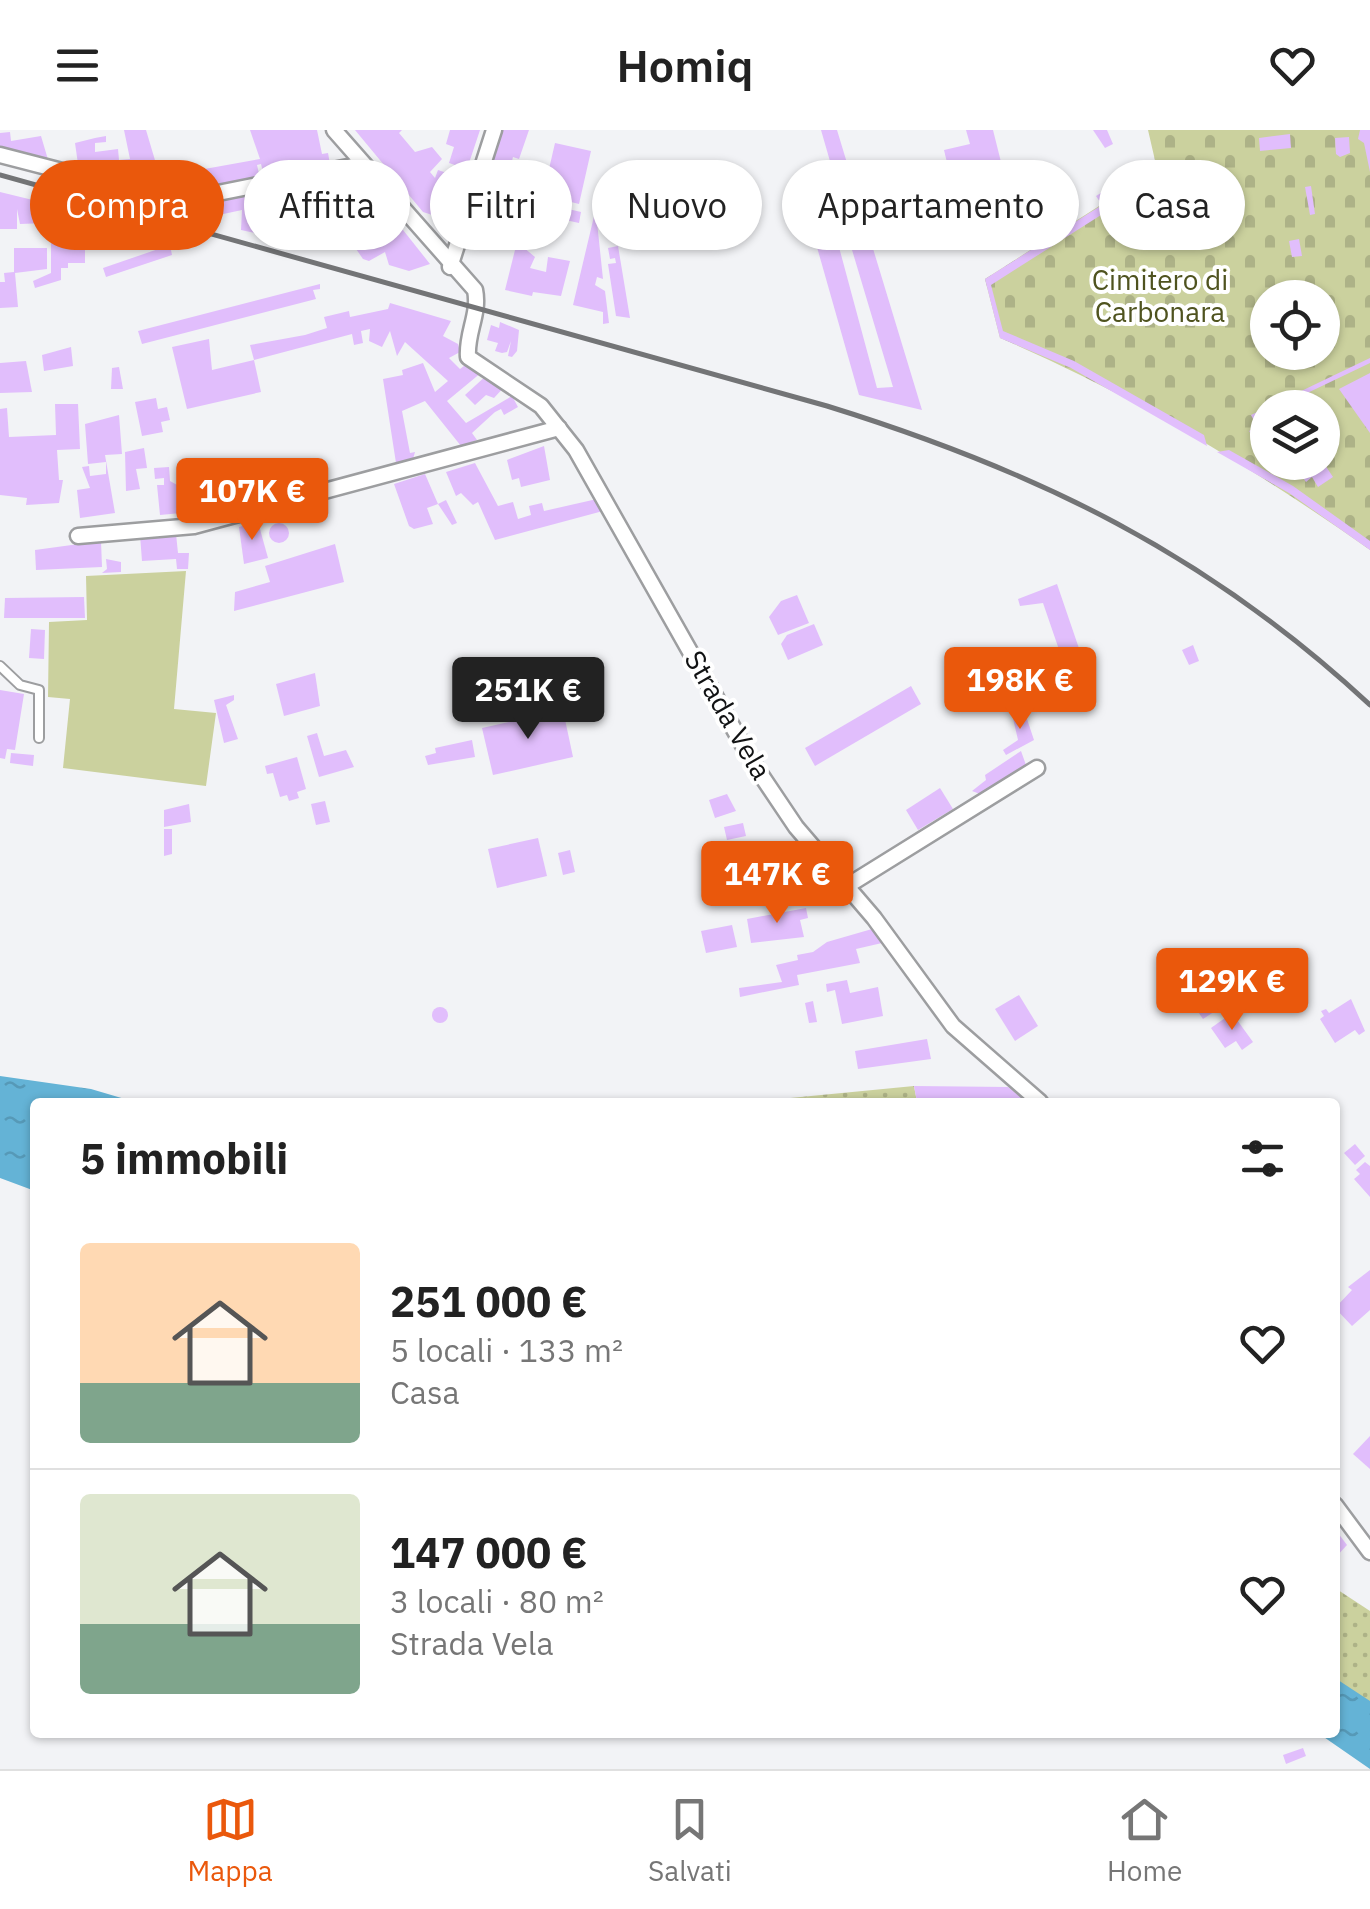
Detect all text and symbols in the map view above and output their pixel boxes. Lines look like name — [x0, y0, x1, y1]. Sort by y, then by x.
text: Homiq — [616, 36, 754, 94]
icon: menu — [50, 38, 105, 93]
icon: heart — [1265, 38, 1320, 93]
chip: Compra — [30, 160, 224, 250]
chip: Affitta — [244, 160, 410, 250]
chip: Filtri — [430, 160, 572, 250]
chip: Nuovo — [592, 160, 762, 250]
chip: Appartamento — [782, 160, 1079, 250]
chip: Casa — [1099, 160, 1245, 250]
park label: Cimitero di Carbonara — [1092, 261, 1228, 330]
map controls — [1250, 280, 1340, 480]
button: locate — [1250, 280, 1340, 370]
button: layers — [1250, 390, 1340, 480]
pin: 107K € — [171, 458, 333, 543]
text: 107K € — [198, 469, 306, 511]
street label: Strada Vela — [677, 644, 780, 786]
pin: 198K € — [939, 647, 1101, 732]
pin: 251K € — [447, 657, 609, 742]
text: 198K € — [966, 658, 1074, 700]
text: 251K € — [474, 668, 582, 710]
pin: 147K € — [696, 841, 858, 926]
text: 147K € — [723, 852, 831, 894]
pin: 129K € — [1151, 948, 1313, 1033]
text: 129K € — [1178, 959, 1286, 1001]
text: 5 immobili — [80, 1131, 288, 1186]
icon: filters — [1235, 1131, 1290, 1186]
text: 251 000 € — [390, 1274, 587, 1329]
icon: home — [160, 1283, 280, 1403]
icon: heart — [1235, 1316, 1290, 1371]
text: 5 locali · 133 m² — [390, 1329, 623, 1371]
text: Casa — [390, 1371, 460, 1413]
text: 147 000 € — [390, 1525, 587, 1580]
icon: home — [160, 1534, 280, 1654]
icon: heart — [1235, 1567, 1290, 1622]
text: 3 locali · 80 m² — [390, 1580, 604, 1622]
text: Strada Vela — [390, 1622, 554, 1664]
tab: Mappa — [188, 1792, 273, 1889]
tab: Salvati — [648, 1792, 732, 1889]
tab: Home — [1107, 1792, 1182, 1889]

